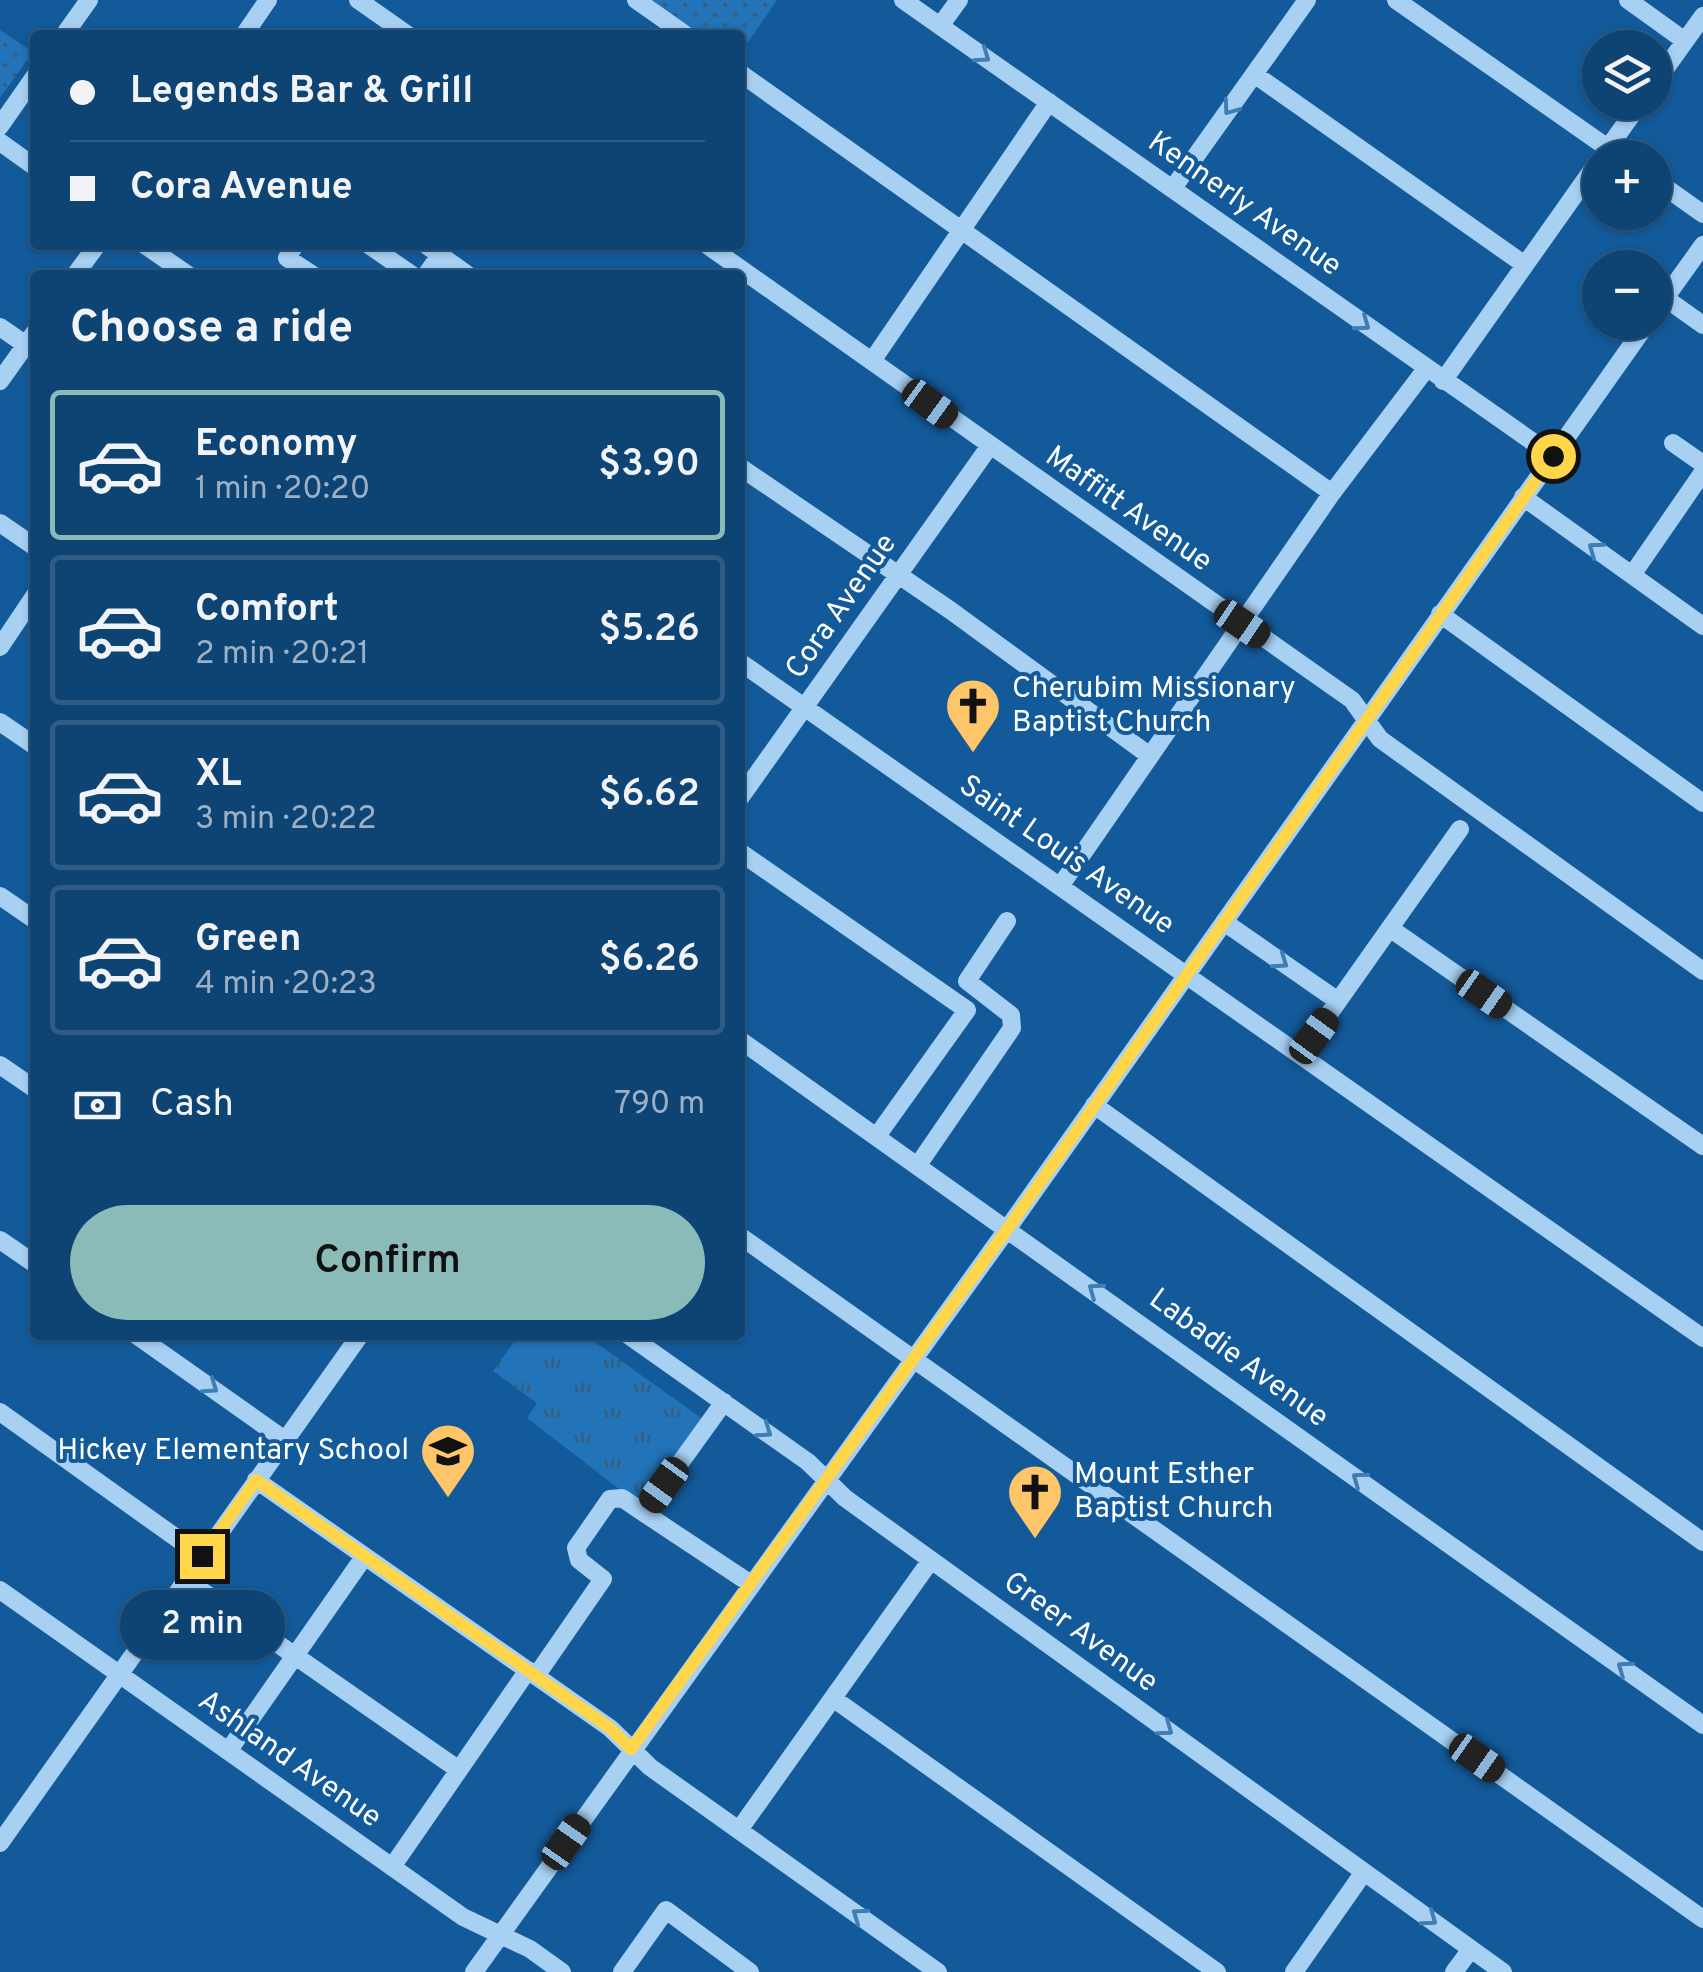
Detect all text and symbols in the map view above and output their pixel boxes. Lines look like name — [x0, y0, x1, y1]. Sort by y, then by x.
map controls — [1582, 30, 1672, 340]
button: layers — [1582, 30, 1672, 120]
one-way arrow — [971, 44, 990, 62]
text: Legends Bar & Grill — [130, 68, 473, 117]
one-way arrow — [1224, 96, 1242, 115]
street label: Kennerly Avenue — [1140, 124, 1348, 286]
button: + — [1582, 140, 1672, 230]
text: Cora Avenue — [130, 164, 353, 213]
button: − — [1582, 250, 1672, 340]
text: Choose a ride — [70, 301, 353, 358]
one-way arrow — [1352, 312, 1370, 329]
car — [897, 374, 963, 434]
icon: car — [75, 420, 165, 510]
text: Economy — [195, 421, 357, 470]
route start — [1531, 434, 1576, 479]
street label: Maffitt Avenue — [1037, 439, 1219, 581]
text: $3.90 — [598, 441, 700, 490]
text: 1 min · 20:20 — [195, 470, 370, 510]
street label: Cora Avenue — [778, 527, 906, 687]
one-way arrow — [1588, 543, 1606, 561]
icon: car — [75, 585, 165, 675]
text: Comfort — [195, 586, 339, 635]
car — [1209, 595, 1275, 653]
text: $5.26 — [599, 606, 700, 655]
text: 2 min · 20:21 — [195, 635, 369, 675]
place label: Cherubim Missionary Baptist Church — [1012, 671, 1296, 742]
church icon: Cherubim Missionary Baptist Church — [943, 676, 1003, 755]
icon: car — [75, 750, 165, 840]
text: XL — [195, 751, 242, 800]
street label: Saint Louis Avenue — [951, 768, 1181, 944]
text: $6.62 — [599, 771, 700, 820]
text: 3 min · 20:22 — [195, 800, 377, 840]
icon: car — [75, 915, 165, 1005]
text: Green — [195, 916, 301, 965]
text: $6.26 — [599, 936, 700, 985]
one-way arrow — [1270, 950, 1289, 968]
text: 4 min · 20:23 — [195, 965, 377, 1005]
car — [1451, 965, 1517, 1023]
car — [1284, 1003, 1344, 1069]
icon: cash — [70, 1078, 125, 1133]
text: Cash — [150, 1081, 234, 1130]
text: 790 m — [614, 1085, 705, 1125]
button: Confirm — [70, 1205, 705, 1320]
street label: Labadie Avenue — [1141, 1281, 1335, 1437]
one-way arrow — [1088, 1284, 1106, 1302]
one-way arrow — [199, 1375, 218, 1393]
one-way arrow — [754, 1419, 773, 1438]
school or university icon: Hickey Elementary School — [418, 1421, 478, 1500]
place label: Hickey Elementary School — [57, 1433, 409, 1470]
car — [634, 1452, 694, 1518]
place label: Mount Esther Baptist Church — [1074, 1457, 1274, 1528]
church icon: Mount Esther Baptist Church — [1005, 1462, 1065, 1541]
one-way arrow — [1352, 1473, 1371, 1491]
route end — [180, 1534, 225, 1579]
street label: Greer Avenue — [995, 1564, 1165, 1702]
callout: 2 min — [120, 1591, 284, 1661]
text: 2 min — [161, 1605, 244, 1645]
one-way arrow — [1616, 1662, 1635, 1680]
street label: Ashland Avenue — [190, 1683, 388, 1837]
one-way arrow — [1155, 1718, 1173, 1735]
car — [1444, 1729, 1510, 1787]
car — [537, 1809, 595, 1875]
one-way arrow — [1419, 1908, 1437, 1925]
one-way arrow — [851, 1909, 870, 1928]

